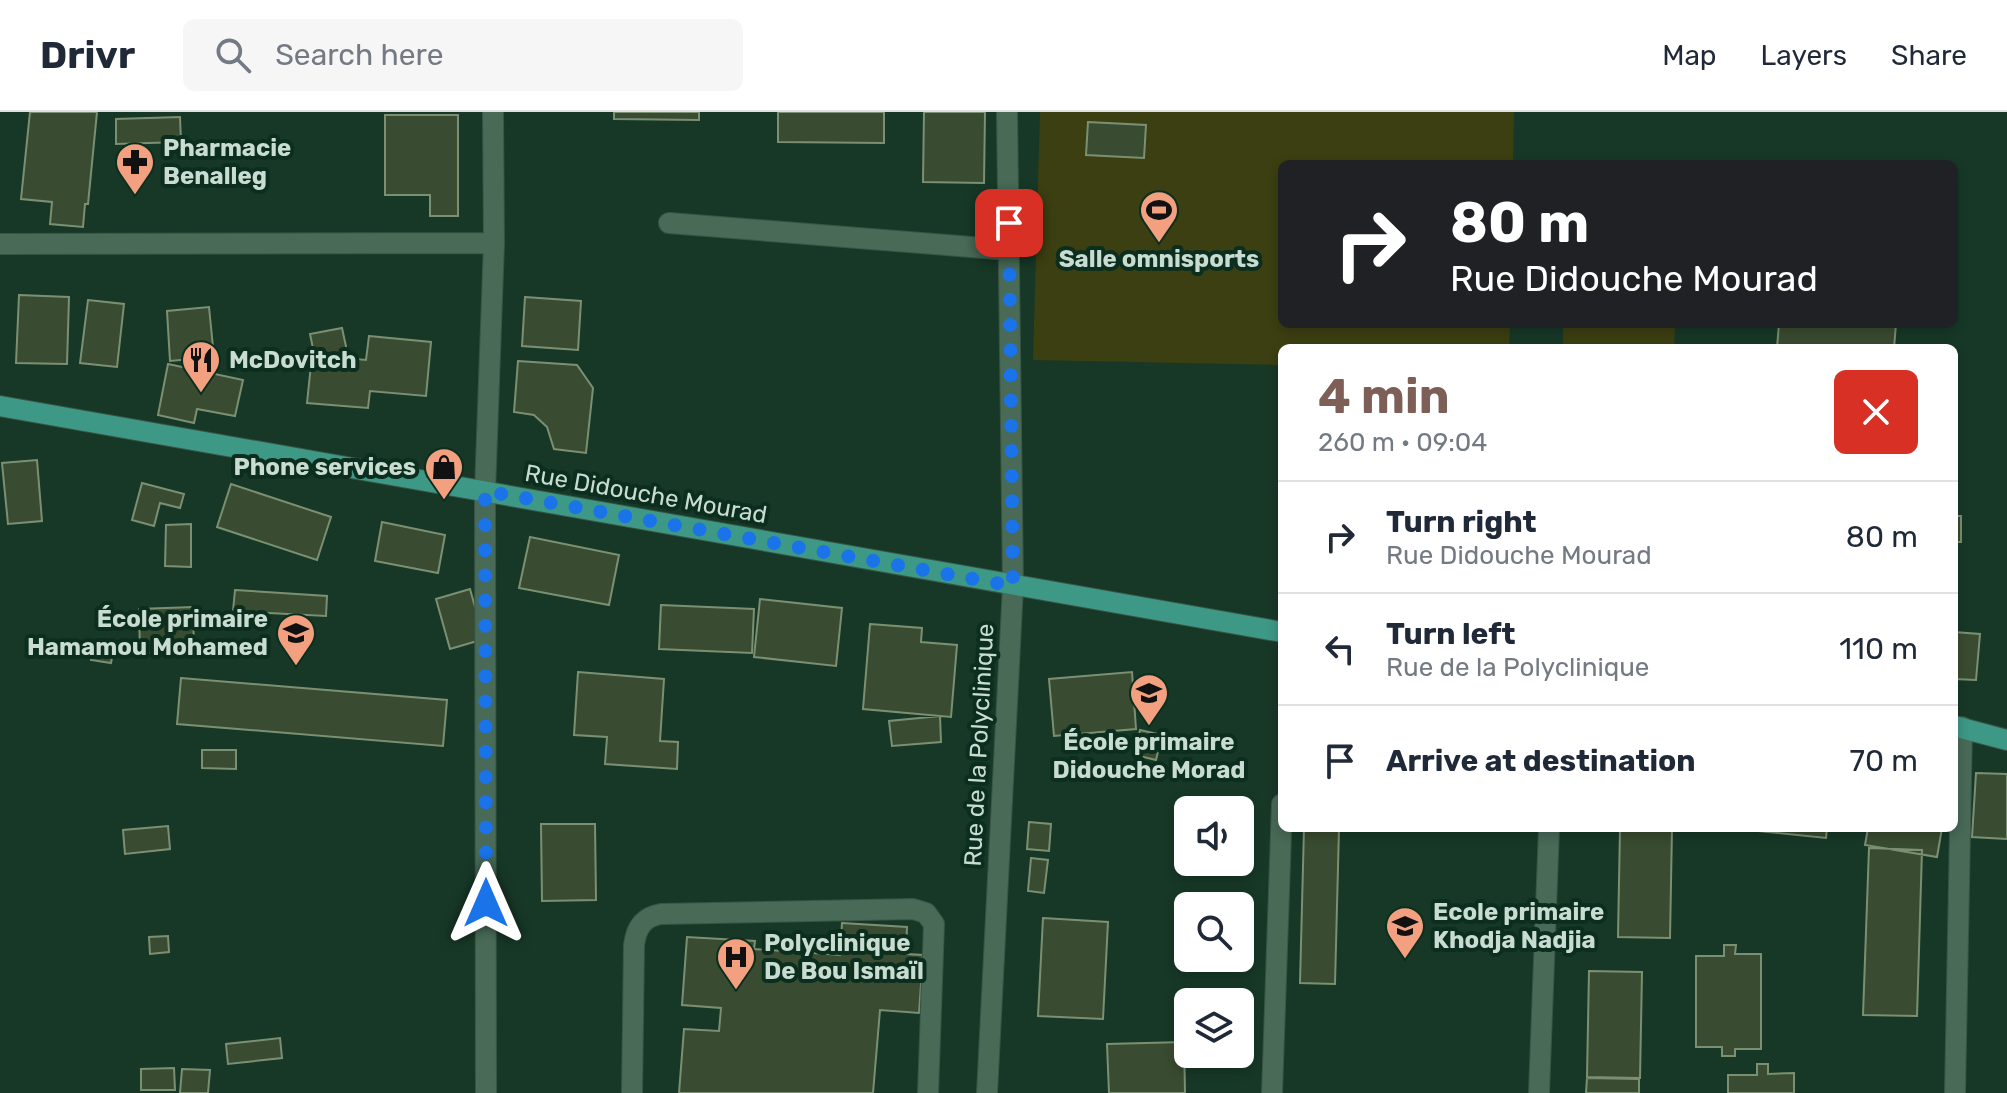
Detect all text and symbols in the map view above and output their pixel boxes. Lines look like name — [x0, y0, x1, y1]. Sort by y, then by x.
search box — [183, 19, 743, 91]
text: Drivr — [40, 32, 135, 78]
icon: search — [211, 33, 255, 77]
text: Search here — [275, 37, 444, 73]
text: Map — [1662, 39, 1717, 72]
text: Layers — [1761, 39, 1847, 72]
text: Share — [1891, 39, 1967, 72]
place label: Pharmacie Benalleg — [163, 134, 291, 190]
pharmacy icon: Pharmacie Benalleg — [114, 141, 156, 196]
pin — [975, 189, 1043, 257]
sports icon: Salle omnisports — [1138, 189, 1180, 244]
text: 80 m — [1450, 190, 1589, 256]
icon: right — [1318, 192, 1422, 296]
icon: arrive — [987, 201, 1031, 245]
place label: Salle omnisports — [1059, 245, 1259, 273]
text: Rue Didouche Mourad — [1450, 257, 1818, 300]
restaurant icon: McDovitch — [180, 339, 222, 394]
place label: McDovitch — [229, 346, 357, 374]
text: 4 min — [1318, 368, 1450, 425]
button: close — [1834, 370, 1918, 454]
text: 260 m · 09:04 — [1318, 427, 1488, 458]
shop icon: Phone services — [423, 446, 465, 501]
place label: Phone services — [233, 453, 416, 481]
street label: Rue Didouche Mourad — [523, 459, 769, 529]
text: Turn right — [1386, 504, 1537, 540]
icon: right — [1318, 515, 1362, 559]
text: 80 m — [1846, 519, 1918, 555]
text: Rue Didouche Mourad — [1386, 540, 1652, 571]
place label: École primaire Hamamou Mohamed — [27, 605, 268, 661]
school or university icon: École primaire Hamamou Mohamed — [275, 612, 317, 667]
text: Turn left — [1386, 616, 1516, 652]
street label: Rue de la Polyclinique — [959, 623, 999, 867]
icon: left — [1318, 627, 1362, 671]
text: 110 m — [1839, 631, 1918, 667]
text: Rue de la Polyclinique — [1386, 652, 1649, 683]
school or university icon: École primaire Didouche Morad — [1128, 672, 1170, 727]
place label: École primaire Didouche Morad — [1053, 728, 1245, 784]
icon: arrive — [1318, 739, 1362, 783]
text: Arrive at destination — [1386, 743, 1696, 779]
text: 70 m — [1850, 743, 1918, 779]
map controls — [1174, 796, 1254, 1068]
button: sound — [1174, 796, 1254, 876]
position arrow — [444, 861, 528, 945]
button: search — [1174, 892, 1254, 972]
place label: Ecole primaire Khodja Nadjia — [1433, 898, 1604, 954]
school or university icon: Ecole primaire Khodja Nadjia — [1384, 905, 1426, 960]
place label: Polyclinique De Bou Ismaïl — [764, 929, 924, 985]
hospital icon: Polyclinique De Bou Ismaïl — [715, 936, 757, 991]
button: layers — [1174, 988, 1254, 1068]

